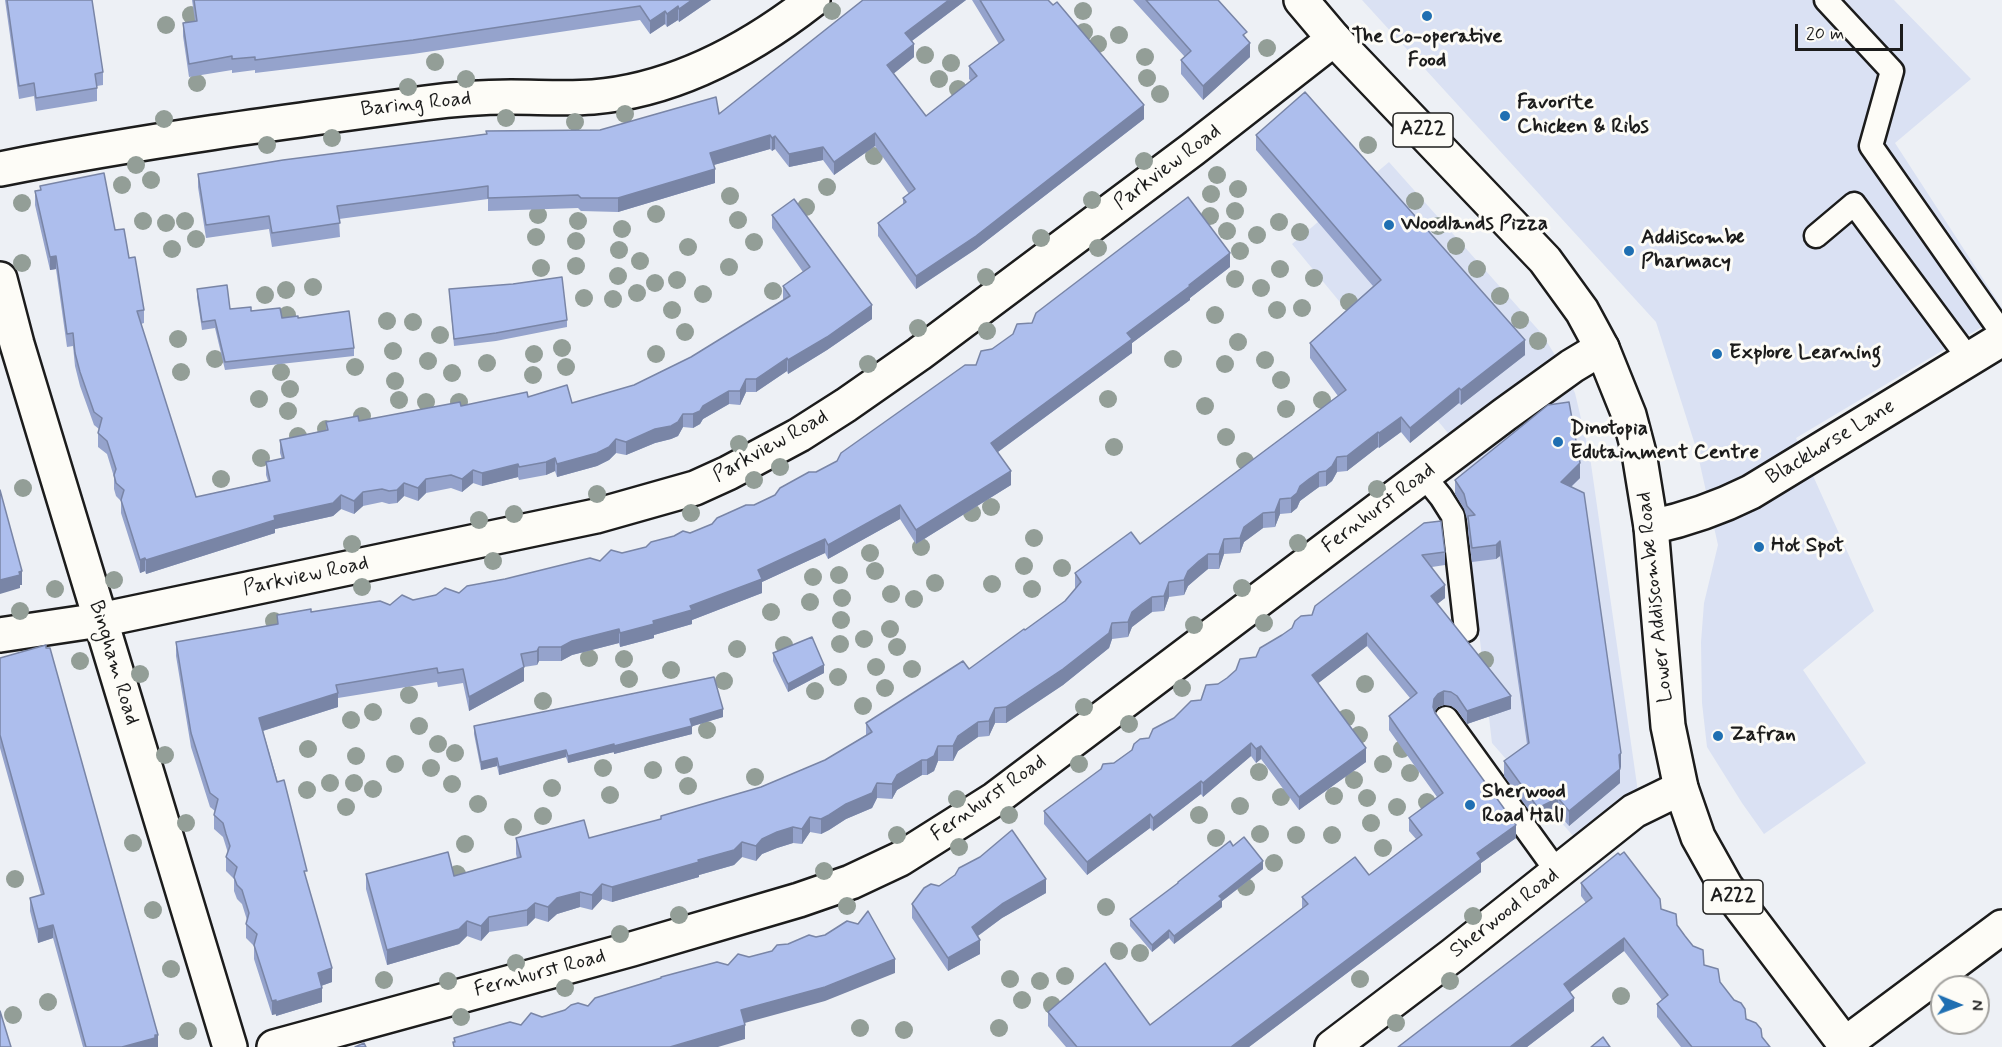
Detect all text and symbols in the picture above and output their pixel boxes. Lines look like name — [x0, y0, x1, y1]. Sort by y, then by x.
marker: The Co-operative Food — [1420, 9, 1434, 23]
scale bar — [1798, 12, 1906, 50]
text: 20 m — [1806, 22, 1844, 46]
place label: The Co-operative Food — [1352, 25, 1502, 75]
street label: Baring Road — [360, 87, 472, 123]
place label: Favorite Chicken & Ribs — [1517, 91, 1649, 141]
marker: Favorite Chicken & Ribs — [1498, 109, 1512, 123]
road number: A222 — [1393, 113, 1453, 147]
street label: Parkview Road — [1109, 120, 1227, 216]
place label: Woodlands Pizza — [1401, 212, 1548, 238]
marker: Woodlands Pizza — [1382, 218, 1396, 232]
place label: Addiscombe Pharmacy — [1641, 226, 1745, 276]
marker: Addiscombe Pharmacy — [1622, 244, 1636, 258]
place label: Explore Learning — [1729, 341, 1881, 367]
marker: Explore Learning — [1710, 347, 1724, 361]
street label: Blackhorse Lane — [1762, 395, 1900, 491]
street label: Parkview Road — [709, 405, 833, 489]
place label: Dinotopia Edutainment Centre — [1570, 417, 1759, 467]
marker: Dinotopia Edutainment Centre — [1551, 435, 1565, 449]
street label: Fernhurst Road — [1317, 458, 1441, 560]
street label: Lower Addiscombe Road — [1632, 490, 1680, 704]
place label: Hot Spot — [1771, 534, 1844, 560]
marker: Hot Spot — [1752, 540, 1766, 554]
street label: Parkview Road — [241, 551, 371, 603]
street label: Bingham Road — [82, 598, 144, 728]
place label: Zafran — [1730, 723, 1796, 749]
marker: Zafran — [1711, 729, 1725, 743]
street label: Fernhurst Road — [926, 750, 1052, 848]
place label: Sherwood Road Hall — [1482, 780, 1566, 830]
marker: Sherwood Road Hall — [1463, 798, 1477, 812]
street label: Sherwood Road — [1445, 864, 1565, 964]
road number: A222 — [1703, 880, 1763, 914]
street label: Fernhurst Road — [471, 944, 609, 1004]
north arrow — [1930, 975, 1990, 1035]
text: N — [1966, 1000, 1987, 1011]

